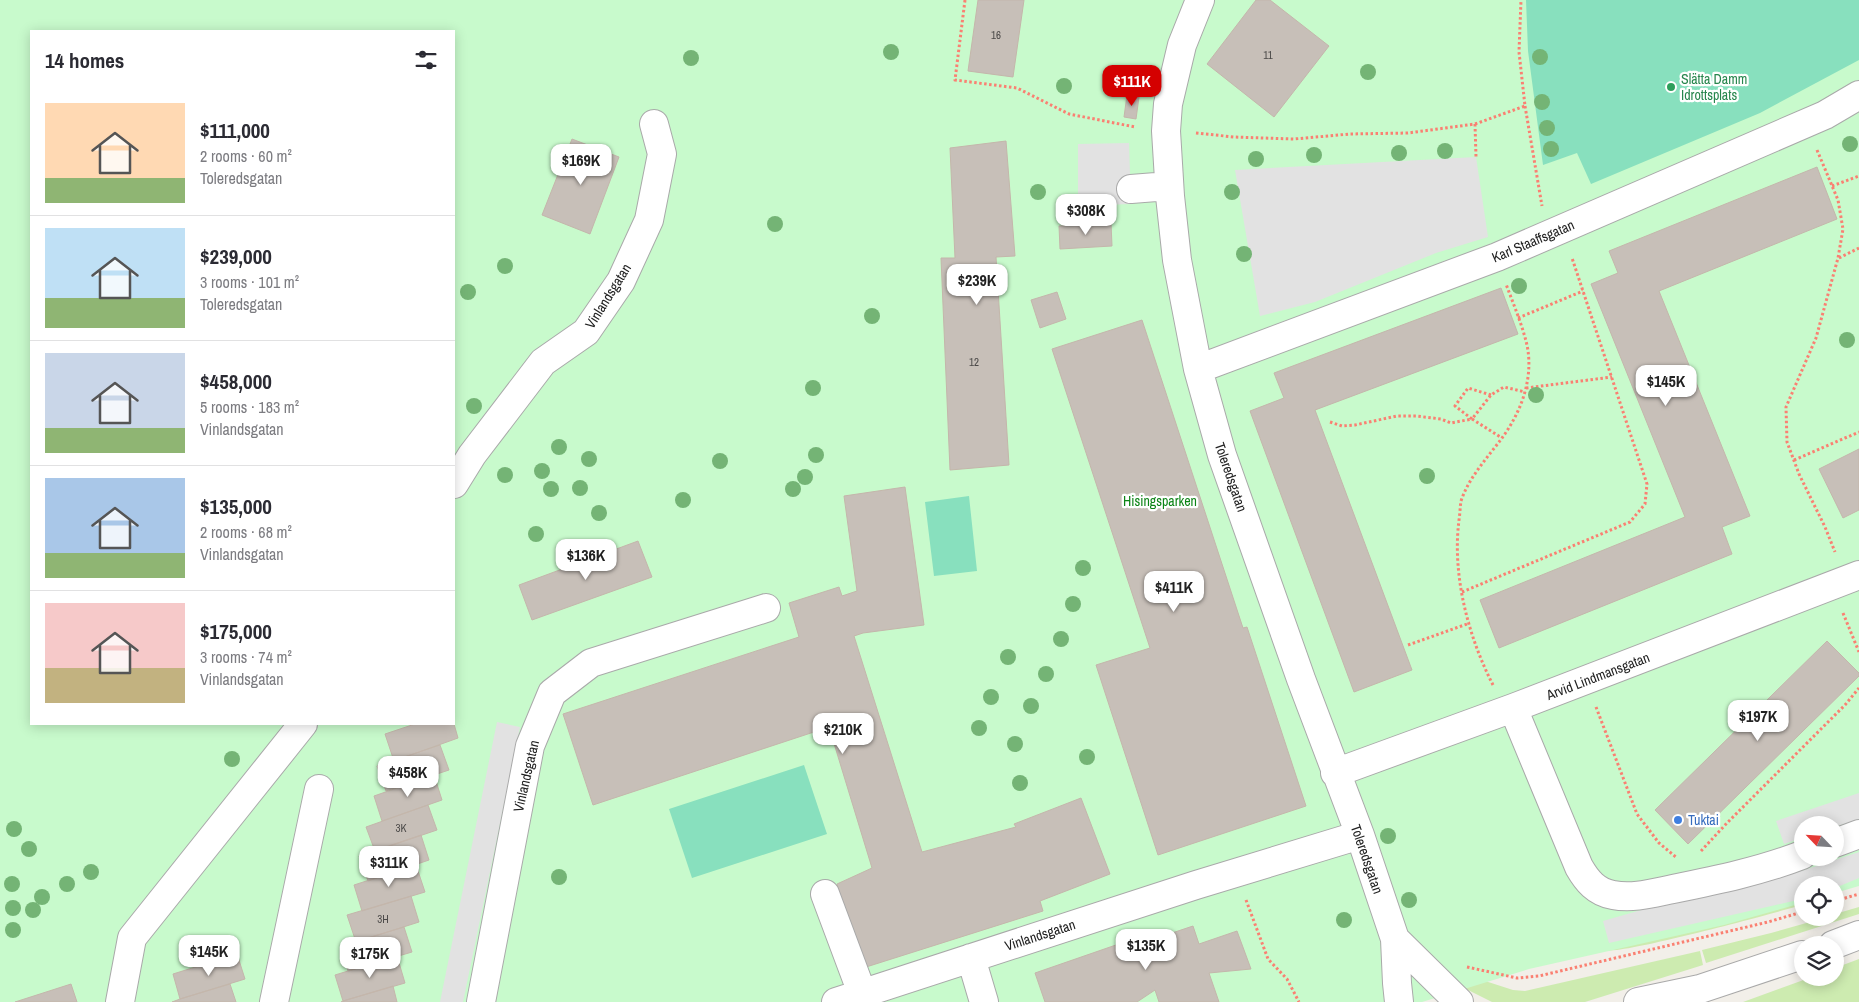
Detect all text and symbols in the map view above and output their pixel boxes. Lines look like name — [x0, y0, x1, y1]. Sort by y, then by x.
house number: 16 — [991, 28, 1001, 42]
text: 14 homes — [45, 46, 124, 75]
icon: filters — [412, 46, 440, 74]
house number: 11 — [1263, 48, 1273, 62]
pin: $111K — [1097, 64, 1167, 107]
text: $111K — [1113, 70, 1151, 92]
place label: Slätta Damm Idrottsplats — [1681, 70, 1747, 104]
marker: Slätta Damm Idrottsplats — [1665, 81, 1677, 93]
text: $111,000 — [200, 116, 270, 145]
icon: home — [85, 123, 145, 183]
pin: $169K — [546, 144, 616, 186]
text: 2 rooms · 60 m² — [200, 145, 292, 167]
text: $169K — [562, 149, 600, 171]
text: Toleredsgatan — [200, 167, 282, 189]
pin: $308K — [1051, 194, 1121, 236]
text: $308K — [1067, 199, 1105, 221]
street label: Karl Staaffsgatan — [1489, 216, 1577, 266]
text: $239,000 — [200, 242, 272, 271]
icon: home — [85, 248, 145, 308]
street label: Vinlandsgatan — [581, 260, 635, 332]
pin: $239K — [942, 264, 1012, 306]
text: $239K — [958, 269, 996, 291]
text: 3 rooms · 101 m² — [200, 271, 299, 293]
text: Toleredsgatan — [200, 293, 282, 315]
house number: 12 — [969, 355, 979, 369]
pin: $145K — [1631, 364, 1701, 407]
text: $458,000 — [200, 367, 272, 396]
text: $145K — [1647, 370, 1685, 392]
icon: home — [85, 373, 145, 433]
text: 5 rooms · 183 m² — [200, 396, 299, 418]
text: Vinlandsgatan — [200, 418, 284, 440]
street label: Toleredsgatan — [1211, 440, 1251, 514]
text: $135,000 — [200, 492, 272, 521]
park label: Hisingsparken — [1123, 492, 1197, 510]
icon: home — [85, 498, 145, 558]
text: 2 rooms · 68 m² — [200, 521, 292, 543]
pin: $136K — [551, 538, 621, 581]
text: Vinlandsgatan — [200, 543, 284, 565]
text: $136K — [567, 544, 605, 566]
pin: $411K — [1139, 570, 1209, 613]
text: $411K — [1155, 576, 1193, 598]
text: $175,000 — [200, 617, 272, 646]
icon: home — [85, 623, 145, 683]
text: 3 rooms · 74 m² — [200, 646, 292, 668]
street label: Arvid Lindmansgatan — [1543, 648, 1652, 704]
text: Vinlandsgatan — [200, 668, 284, 690]
pin: $197K — [1723, 700, 1793, 742]
text: $197K — [1739, 705, 1777, 727]
pin: $210K — [808, 712, 878, 755]
text: $210K — [824, 718, 862, 740]
street label: Vinlandsgatan — [509, 738, 543, 814]
pin: $458K — [373, 756, 443, 798]
text: $458K — [389, 761, 427, 783]
place label: Tuktai — [1688, 811, 1719, 829]
marker: Tuktai — [1672, 814, 1684, 826]
north arrow — [1794, 816, 1844, 866]
map controls — [1794, 816, 1844, 986]
house number: 3K — [395, 821, 407, 835]
street label: Toleredsgatan — [1347, 822, 1387, 896]
pin: $311K — [354, 846, 424, 888]
text: $311K — [370, 851, 408, 873]
button: locate — [1794, 876, 1844, 926]
house number: 3H — [377, 912, 389, 926]
street label: Vinlandsgatan — [1002, 915, 1078, 955]
pin: $135K — [1111, 928, 1181, 971]
pin: $145K — [174, 934, 244, 977]
text: $135K — [1127, 934, 1165, 956]
pin: $175K — [335, 936, 405, 979]
button: layers — [1794, 936, 1844, 986]
text: $145K — [190, 940, 228, 962]
text: $175K — [351, 942, 389, 964]

